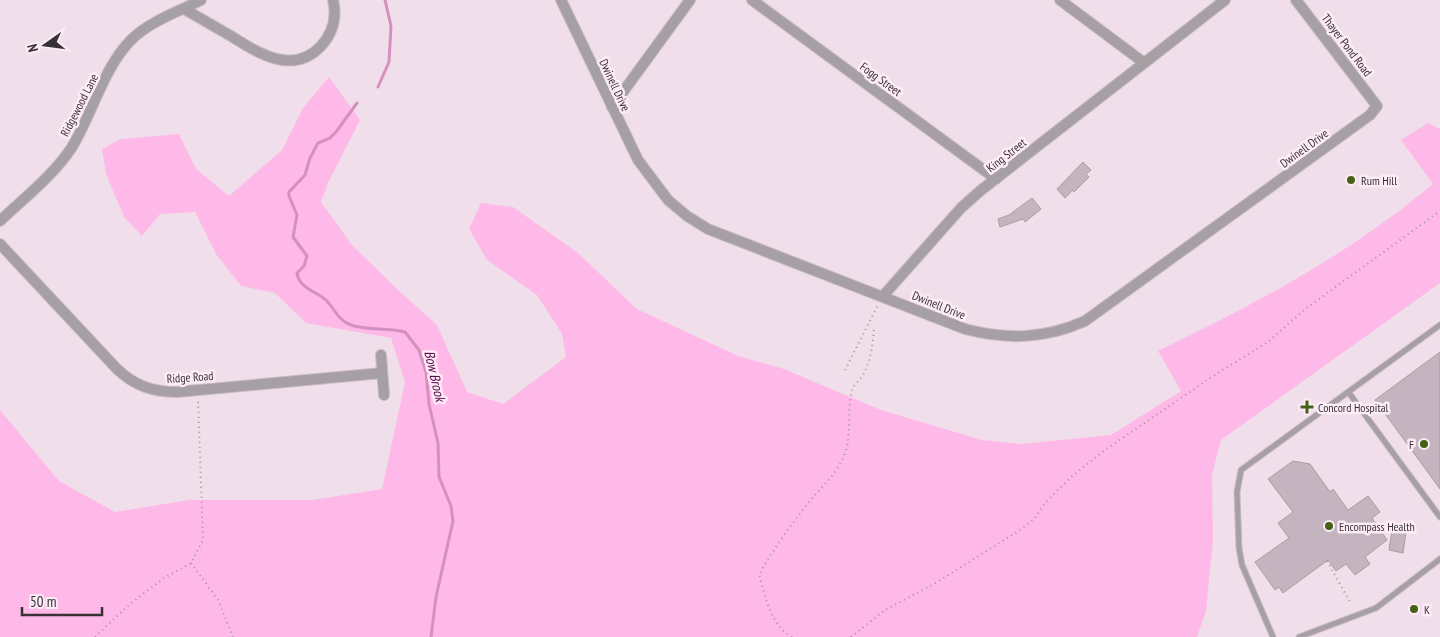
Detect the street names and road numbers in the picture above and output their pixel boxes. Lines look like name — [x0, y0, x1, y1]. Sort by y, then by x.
street label: Thayer Pond Road — [1319, 11, 1375, 79]
street label: Dwinell Drive — [596, 56, 634, 114]
street label: Fogg Street — [857, 59, 905, 100]
street label: Ridgewood Lane — [57, 71, 101, 139]
street label: Dwinell Drive — [1277, 125, 1331, 171]
street label: King Street — [983, 134, 1029, 175]
street label: Dwinell Drive — [910, 288, 968, 322]
street label: Ridge Road — [166, 368, 214, 386]

